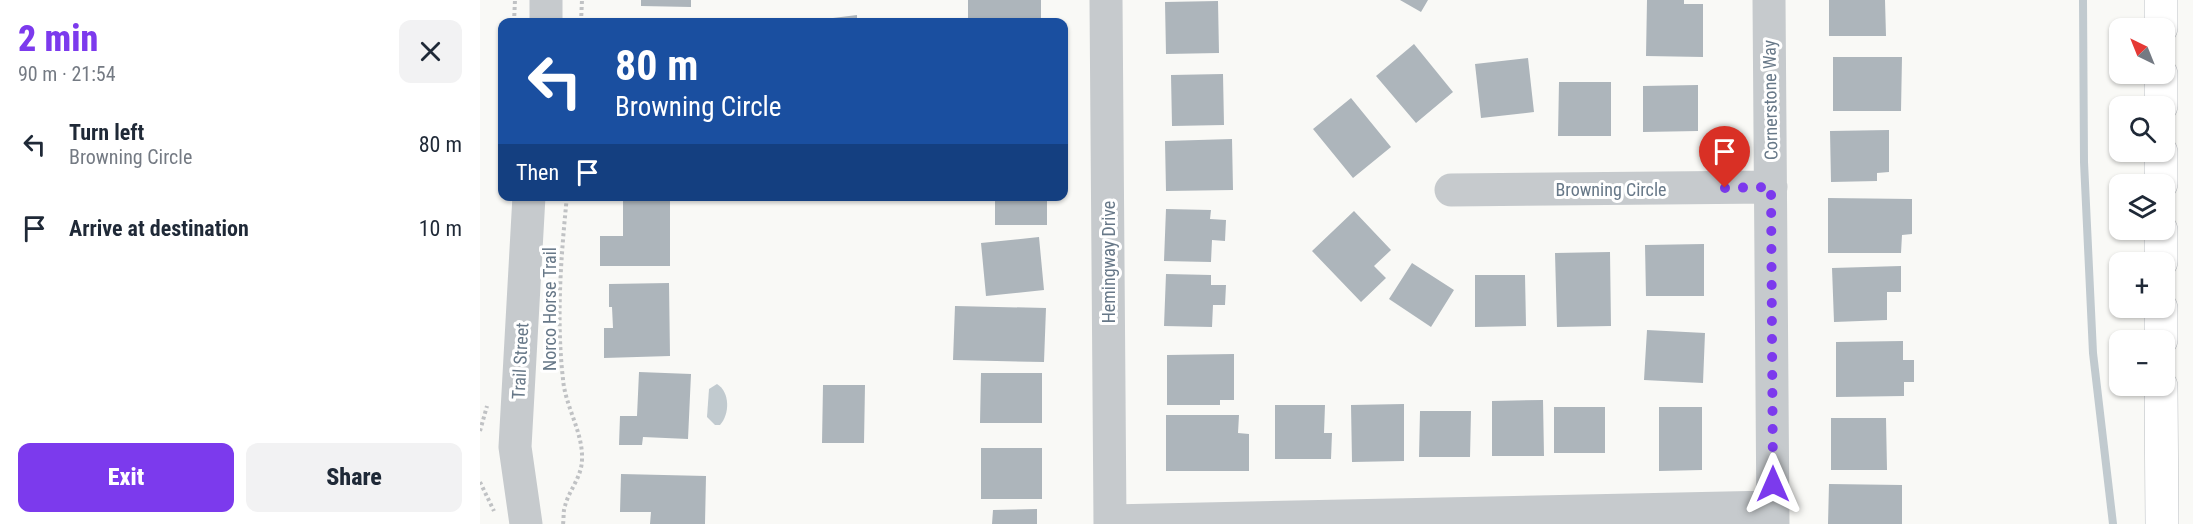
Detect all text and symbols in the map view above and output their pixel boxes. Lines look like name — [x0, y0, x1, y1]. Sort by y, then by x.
text: 2 min — [18, 18, 98, 60]
north arrow — [2109, 18, 2175, 84]
map controls — [2109, 18, 2175, 396]
button: close — [399, 20, 462, 83]
street label: Cornerstone Way — [1758, 39, 1782, 160]
text: 80 m — [615, 41, 698, 90]
icon: left — [516, 42, 594, 120]
text: 90 m · 21:54 — [18, 62, 116, 86]
text: Browning Circle — [615, 91, 781, 123]
button: search — [2109, 96, 2175, 162]
text: Turn left — [69, 120, 144, 145]
pin — [1699, 126, 1750, 188]
icon: left — [18, 128, 51, 161]
text: 80 m — [419, 132, 462, 157]
icon: arrive — [1708, 135, 1741, 168]
text: Browning Circle — [69, 145, 192, 169]
icon: arrive — [571, 156, 604, 189]
text: Then — [516, 160, 559, 185]
button: layers — [2109, 174, 2175, 240]
street label: Browning Circle — [1556, 179, 1666, 200]
street label: Hemingway Drive — [1098, 201, 1119, 323]
icon: arrive — [18, 212, 51, 245]
text: Arrive at destination — [69, 216, 249, 241]
text: 10 m — [419, 216, 462, 241]
street label: Norco Horse Trail — [539, 247, 560, 371]
button: + — [2109, 252, 2175, 318]
street label: Trail Street — [507, 322, 533, 400]
button: − — [2109, 330, 2175, 396]
button: Exit — [18, 443, 234, 512]
button: Share — [246, 443, 462, 512]
position arrow — [1741, 452, 1805, 516]

